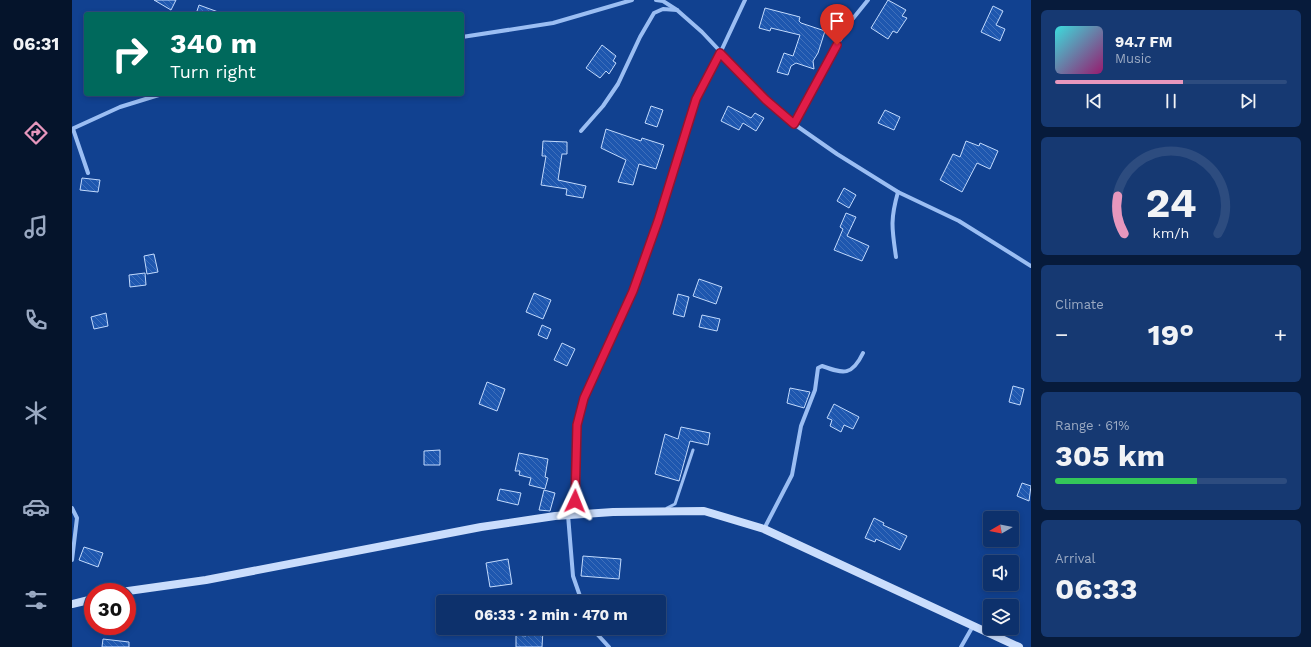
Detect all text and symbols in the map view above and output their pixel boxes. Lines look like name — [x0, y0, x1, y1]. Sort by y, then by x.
pin — [820, 4, 854, 45]
icon: arrive — [826, 10, 848, 32]
text: 340 m — [170, 27, 257, 60]
icon: right — [104, 28, 156, 80]
text: 06:31 — [13, 33, 59, 54]
text: 94.7 FM — [1115, 33, 1172, 51]
text: Music — [1115, 51, 1152, 66]
text: Turn right — [170, 61, 256, 82]
icon: previous — [1083, 90, 1105, 112]
icon: pause — [1160, 90, 1182, 112]
icon: next — [1237, 90, 1259, 112]
icon: directions — [22, 119, 50, 147]
text: 24 — [1145, 178, 1197, 227]
icon: music — [22, 213, 50, 241]
text: km/h — [1153, 225, 1189, 241]
text: Climate — [1055, 297, 1104, 312]
icon: phone — [22, 306, 50, 334]
text: 19° — [1148, 317, 1194, 352]
text: − — [1055, 322, 1068, 347]
text: + — [1274, 322, 1287, 347]
icon: climate — [22, 399, 50, 427]
text: Range · 61% — [1055, 418, 1129, 433]
text: 305 km — [1055, 438, 1165, 473]
position arrow — [554, 480, 596, 522]
icon: car — [22, 493, 50, 521]
north arrow — [983, 511, 1019, 547]
map controls — [983, 511, 1019, 635]
text: Arrival — [1055, 551, 1096, 566]
button: sound — [983, 555, 1019, 591]
text: 06:33 — [1055, 571, 1137, 606]
speed limit sign: 30 — [84, 583, 136, 635]
icon: filters — [22, 586, 50, 614]
button: layers — [983, 599, 1019, 635]
text: 06:33 · 2 min · 470 m — [474, 606, 628, 624]

